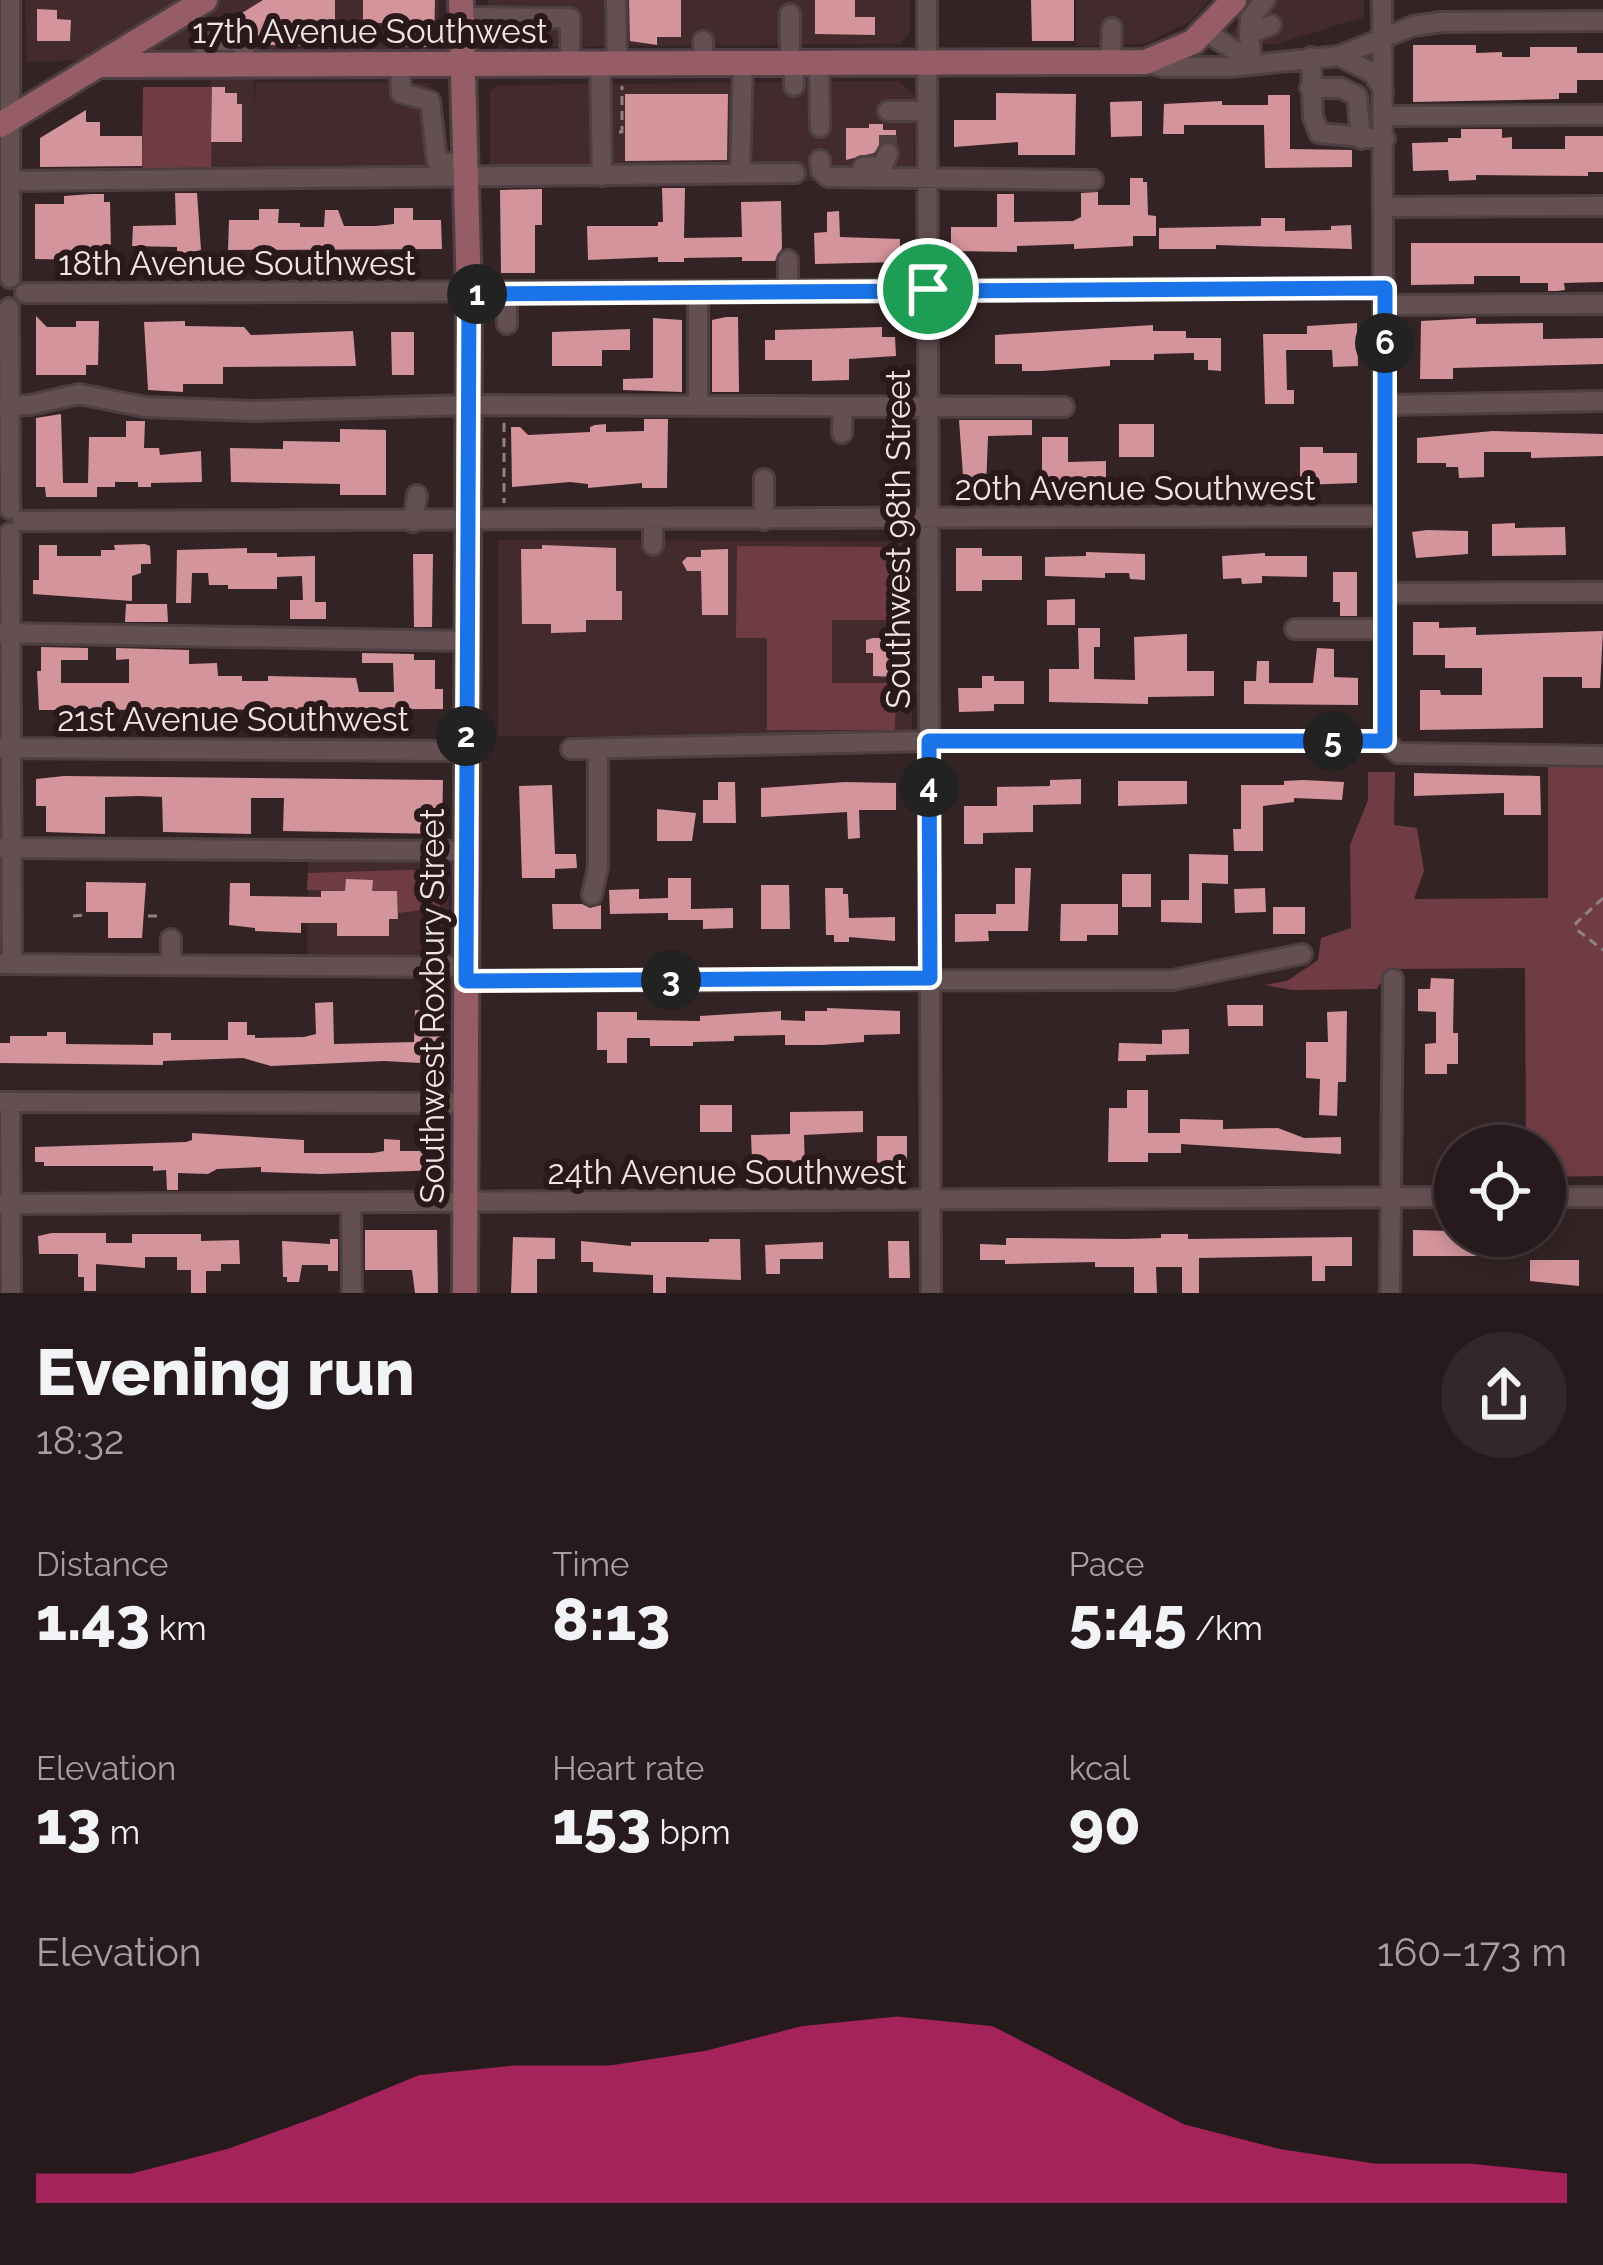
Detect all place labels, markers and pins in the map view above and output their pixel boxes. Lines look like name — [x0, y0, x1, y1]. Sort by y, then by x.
pin — [877, 238, 979, 340]
pin: 1 — [447, 264, 507, 324]
pin: 6 — [1355, 313, 1415, 373]
pin: 2 — [436, 706, 496, 766]
pin: 5 — [1303, 711, 1363, 771]
pin: 4 — [899, 757, 959, 817]
pin: 3 — [641, 950, 701, 1010]

